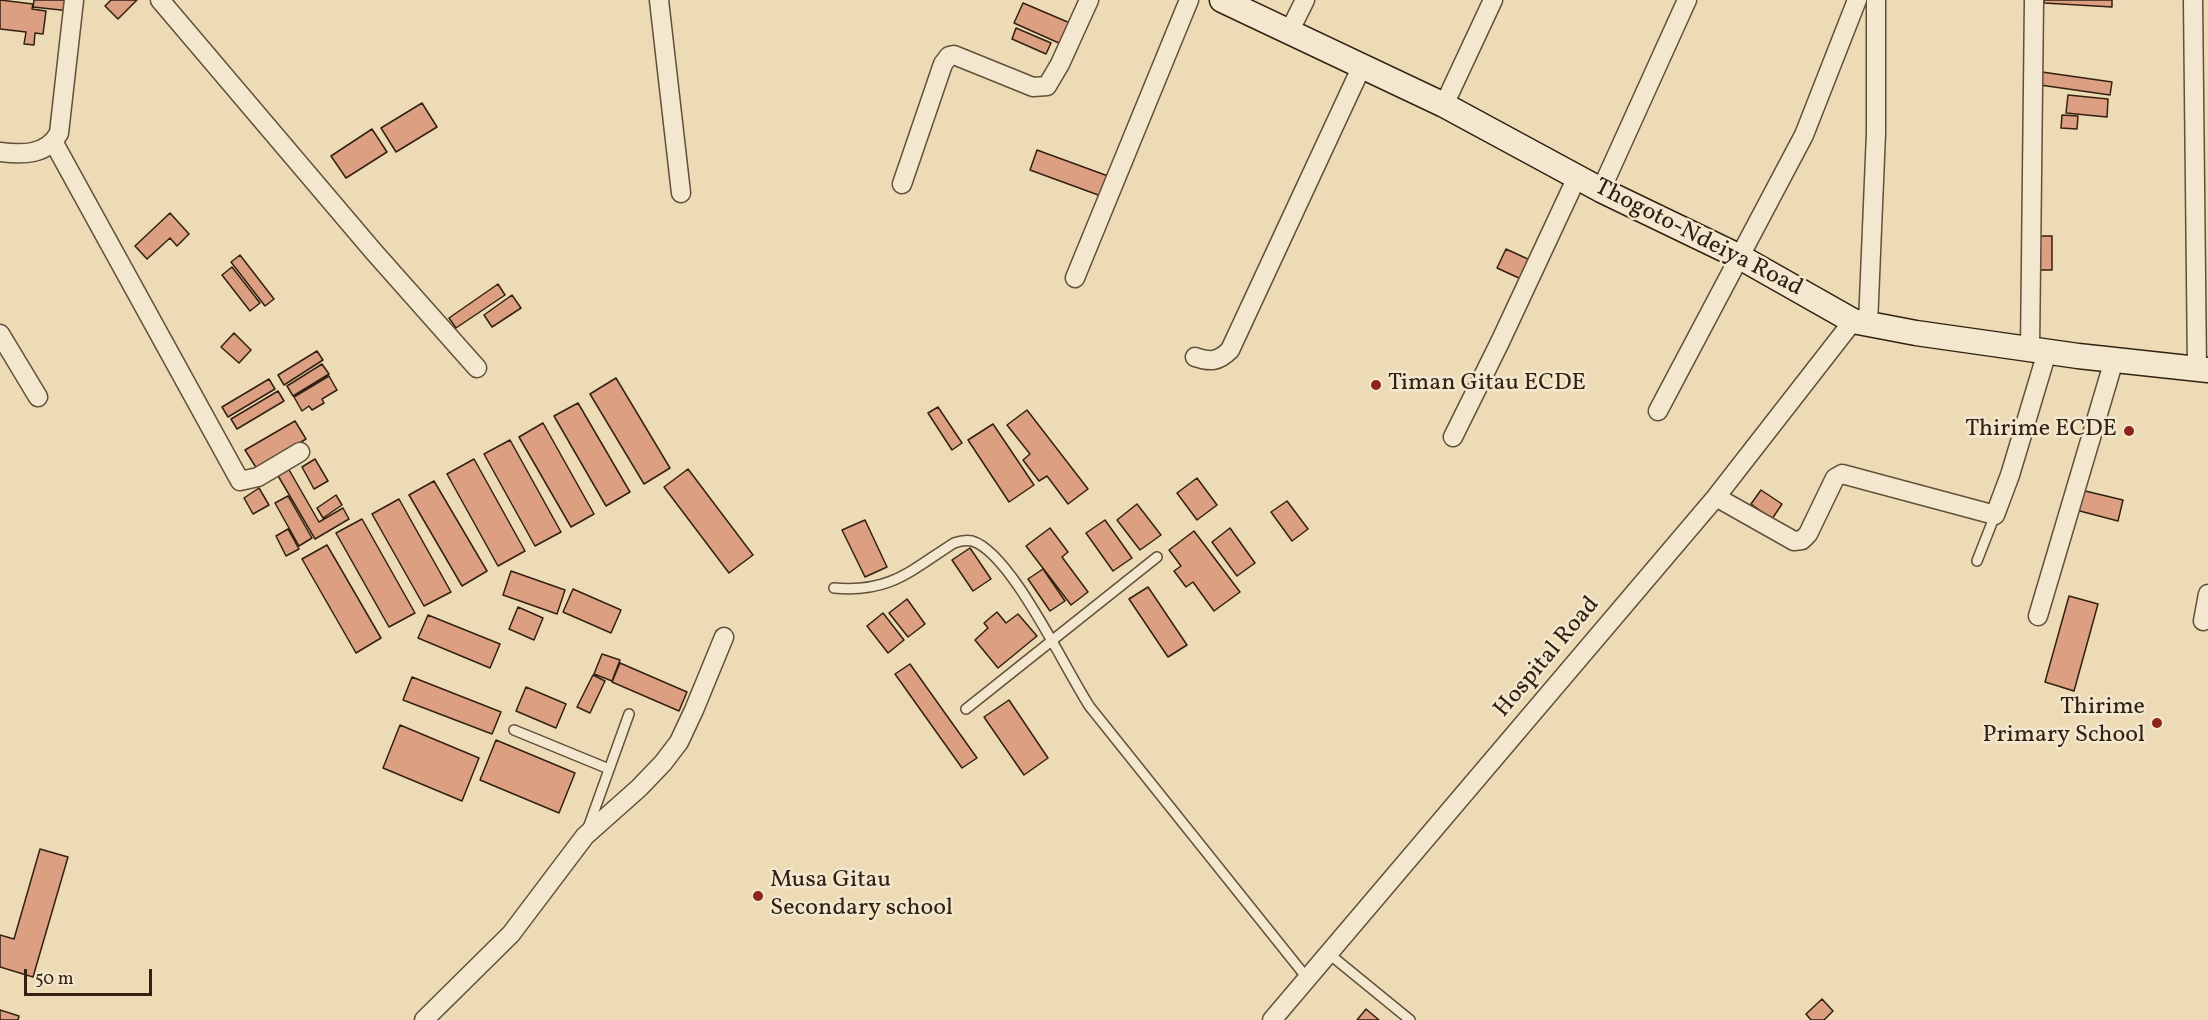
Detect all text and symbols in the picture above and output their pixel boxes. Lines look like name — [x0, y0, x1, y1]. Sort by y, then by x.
street label: Thogoto-Ndeiya Road — [1589, 174, 1807, 304]
place label: Timan Gitau ECDE — [1388, 371, 1586, 399]
marker: Timan Gitau ECDE — [1369, 378, 1383, 392]
place label: Thirime ECDE — [1965, 417, 2117, 445]
marker: Thirime ECDE — [2122, 424, 2136, 438]
street label: Hospital Road — [1489, 592, 1607, 724]
place label: Thirime Primary School — [1983, 695, 2145, 751]
marker: Thirime Primary School — [2150, 716, 2164, 730]
place label: Musa Gitau Secondary school — [770, 868, 953, 924]
marker: Musa Gitau Secondary school — [751, 889, 765, 903]
scale bar — [27, 957, 154, 995]
text: 50 m — [35, 967, 74, 992]

